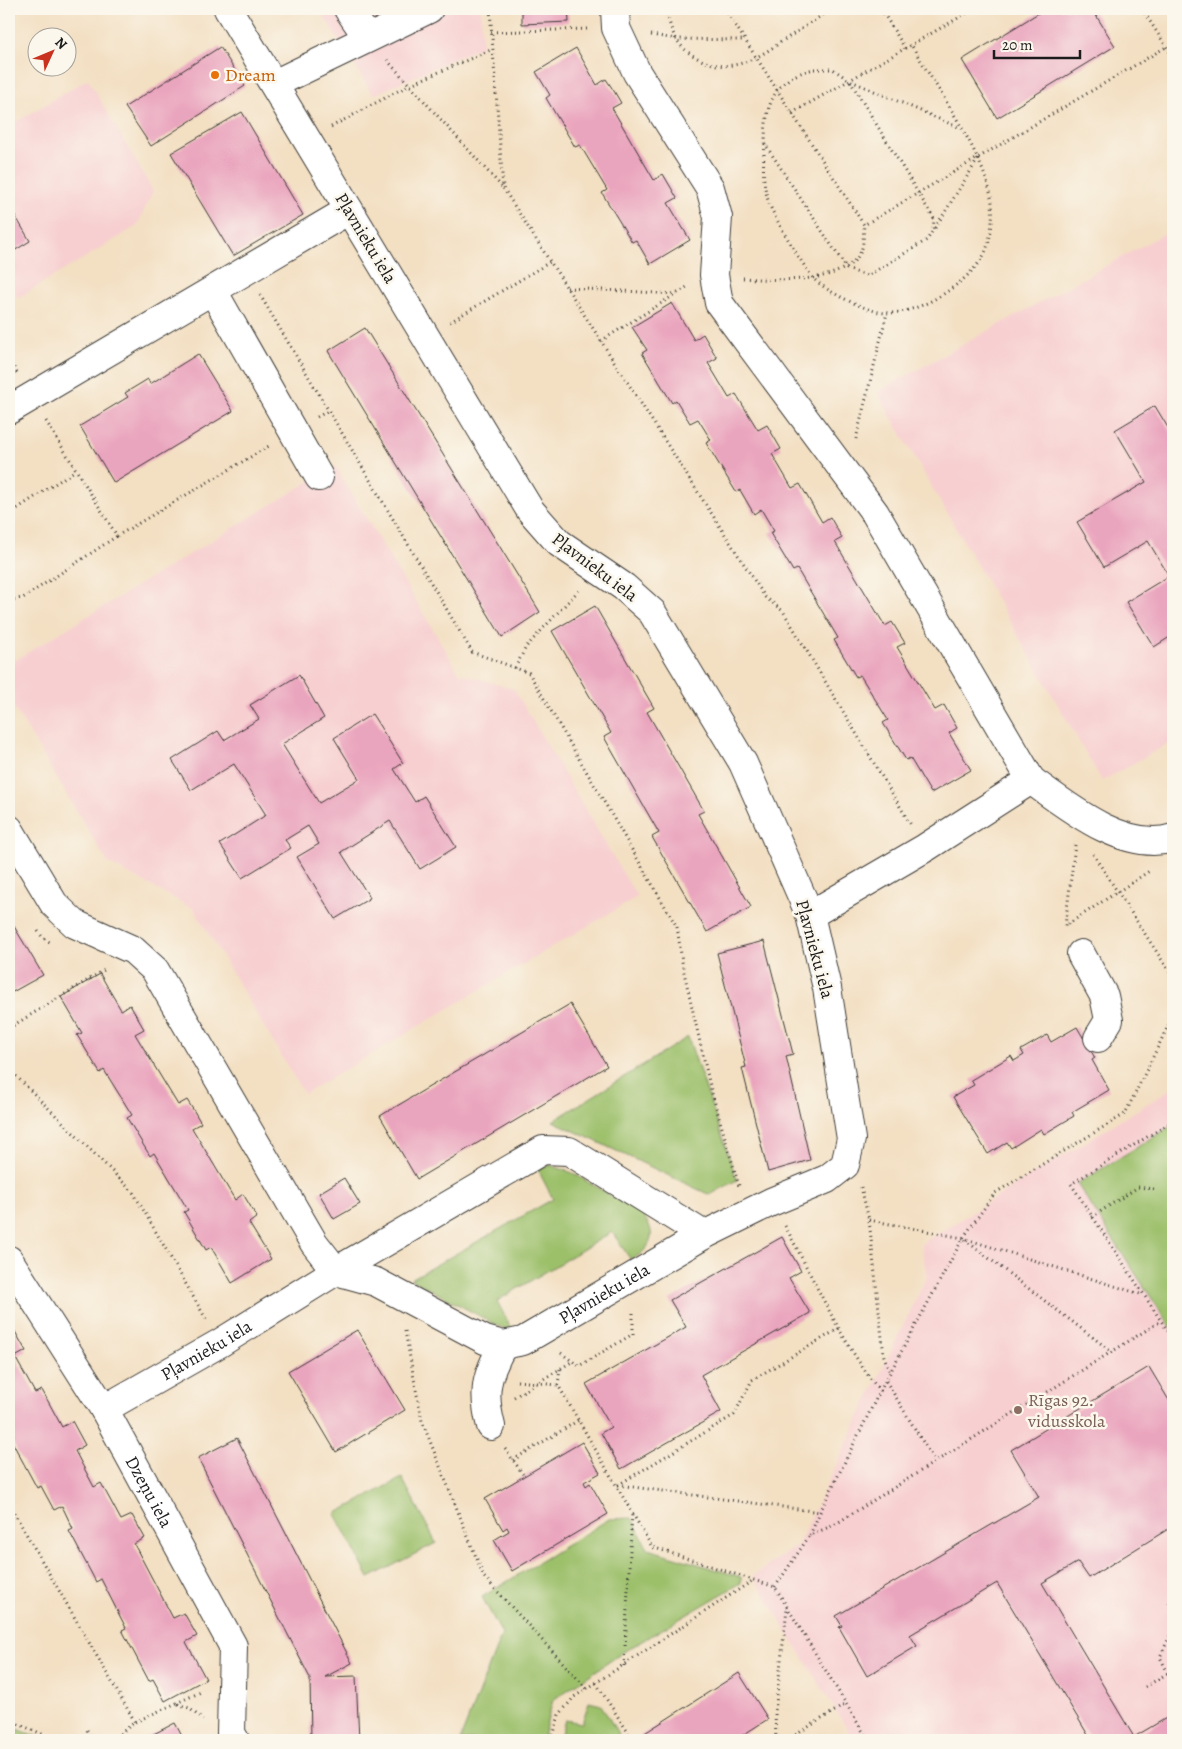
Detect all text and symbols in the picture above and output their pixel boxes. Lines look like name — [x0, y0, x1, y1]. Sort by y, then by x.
north arrow — [28, 28, 78, 78]
scale bar — [994, 28, 1081, 60]
text: N — [51, 33, 71, 54]
text: 20 m — [1002, 35, 1033, 55]
place label: Dream — [225, 63, 276, 87]
marker: Dream — [209, 69, 221, 81]
street label: Pļavnieku iela — [330, 188, 403, 288]
street label: Pļavnieku iela — [547, 527, 643, 608]
street label: Pļavnieku iela — [790, 897, 840, 1002]
street label: Pļavnieku iela — [554, 1257, 655, 1330]
street label: Pļavnieku iela — [156, 1314, 257, 1386]
place label: Rīgas 92. vidusskola — [1027, 1388, 1106, 1433]
marker: Rīgas 92. vidusskola — [1012, 1404, 1024, 1416]
street label: Dzeņu iela — [120, 1452, 179, 1533]

